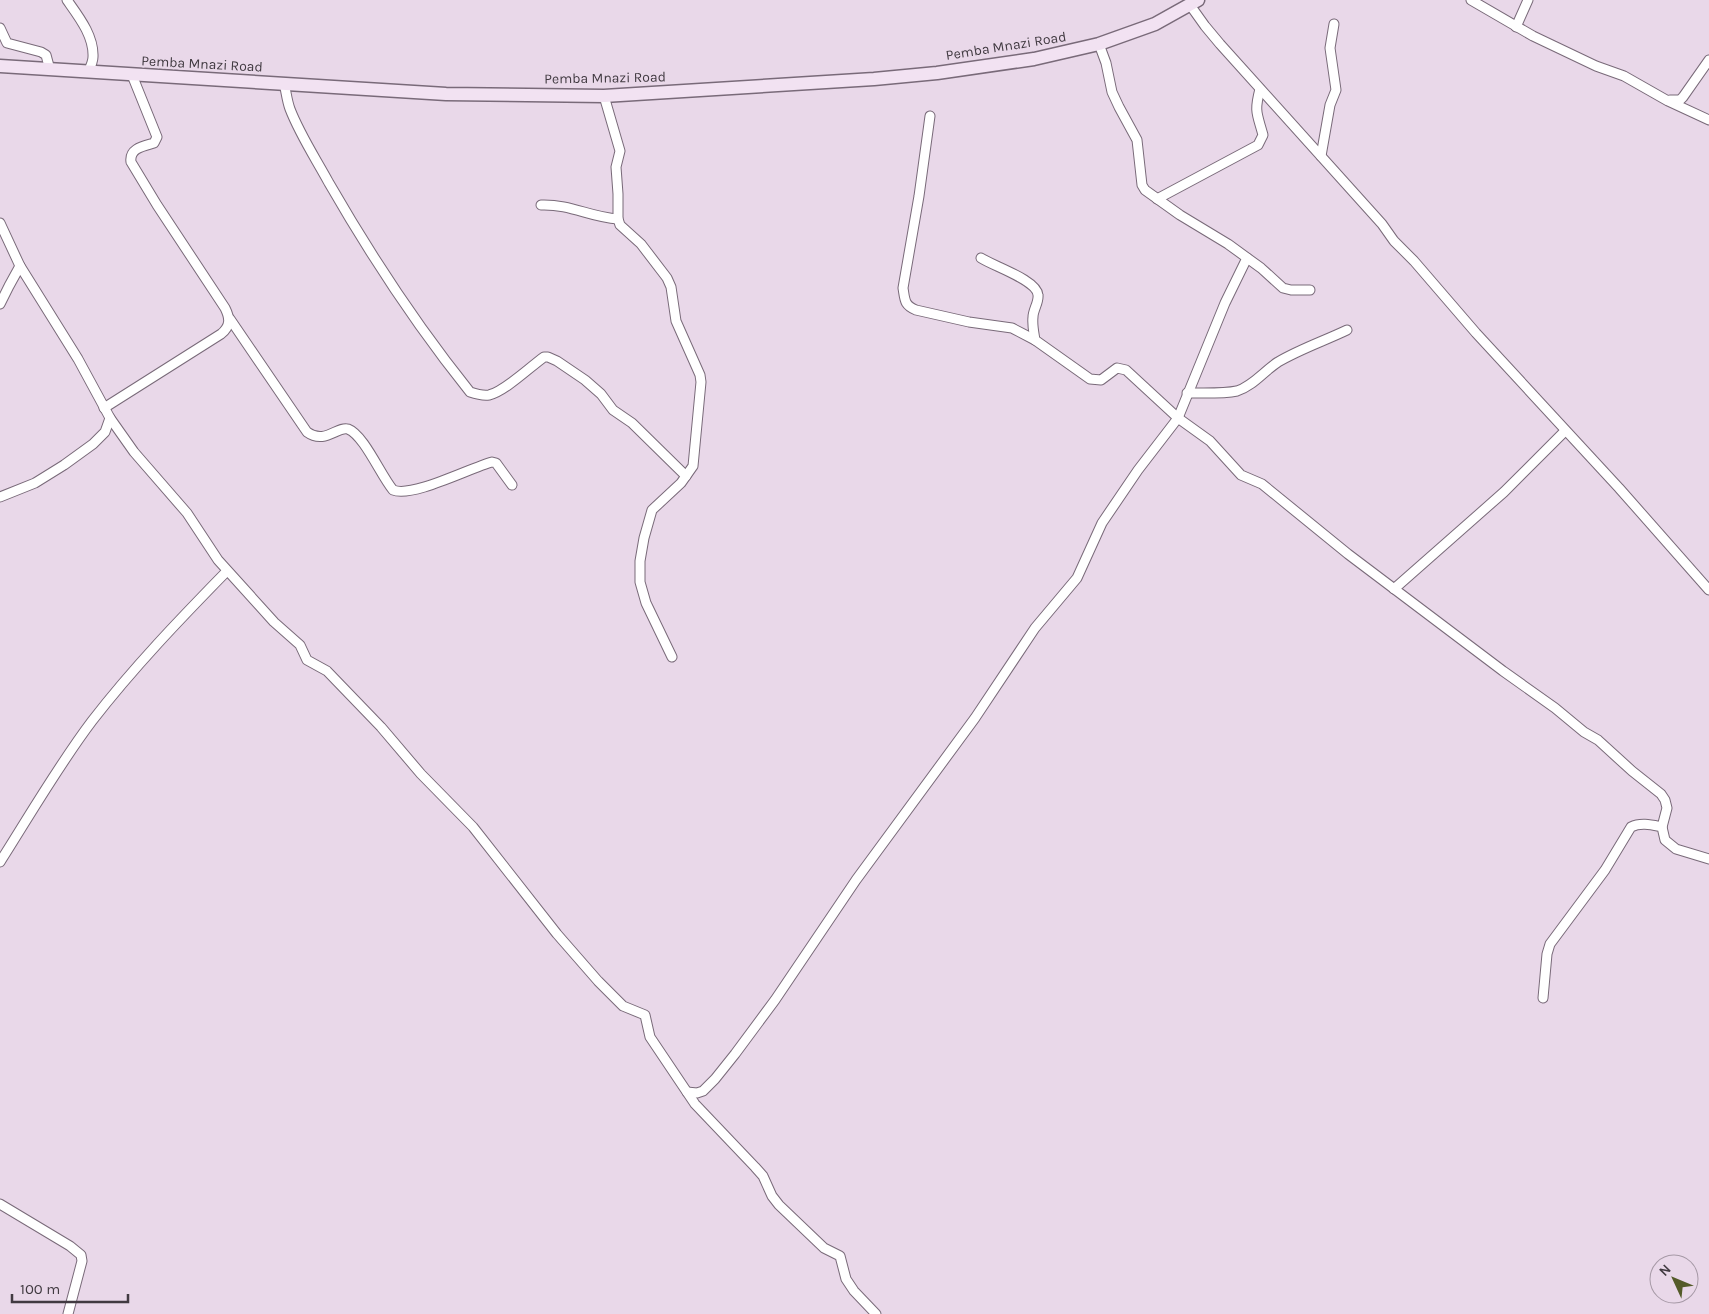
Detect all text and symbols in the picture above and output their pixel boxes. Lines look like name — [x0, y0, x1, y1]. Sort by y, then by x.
street label: Pemba Mnazi Road — [945, 28, 1067, 64]
street label: Pemba Mnazi Road — [141, 52, 263, 76]
street label: Pemba Mnazi Road — [544, 68, 666, 88]
north arrow — [1649, 1254, 1699, 1304]
text: N — [1655, 1261, 1675, 1280]
scale bar — [12, 1272, 129, 1304]
text: 100 m — [20, 1280, 60, 1298]

